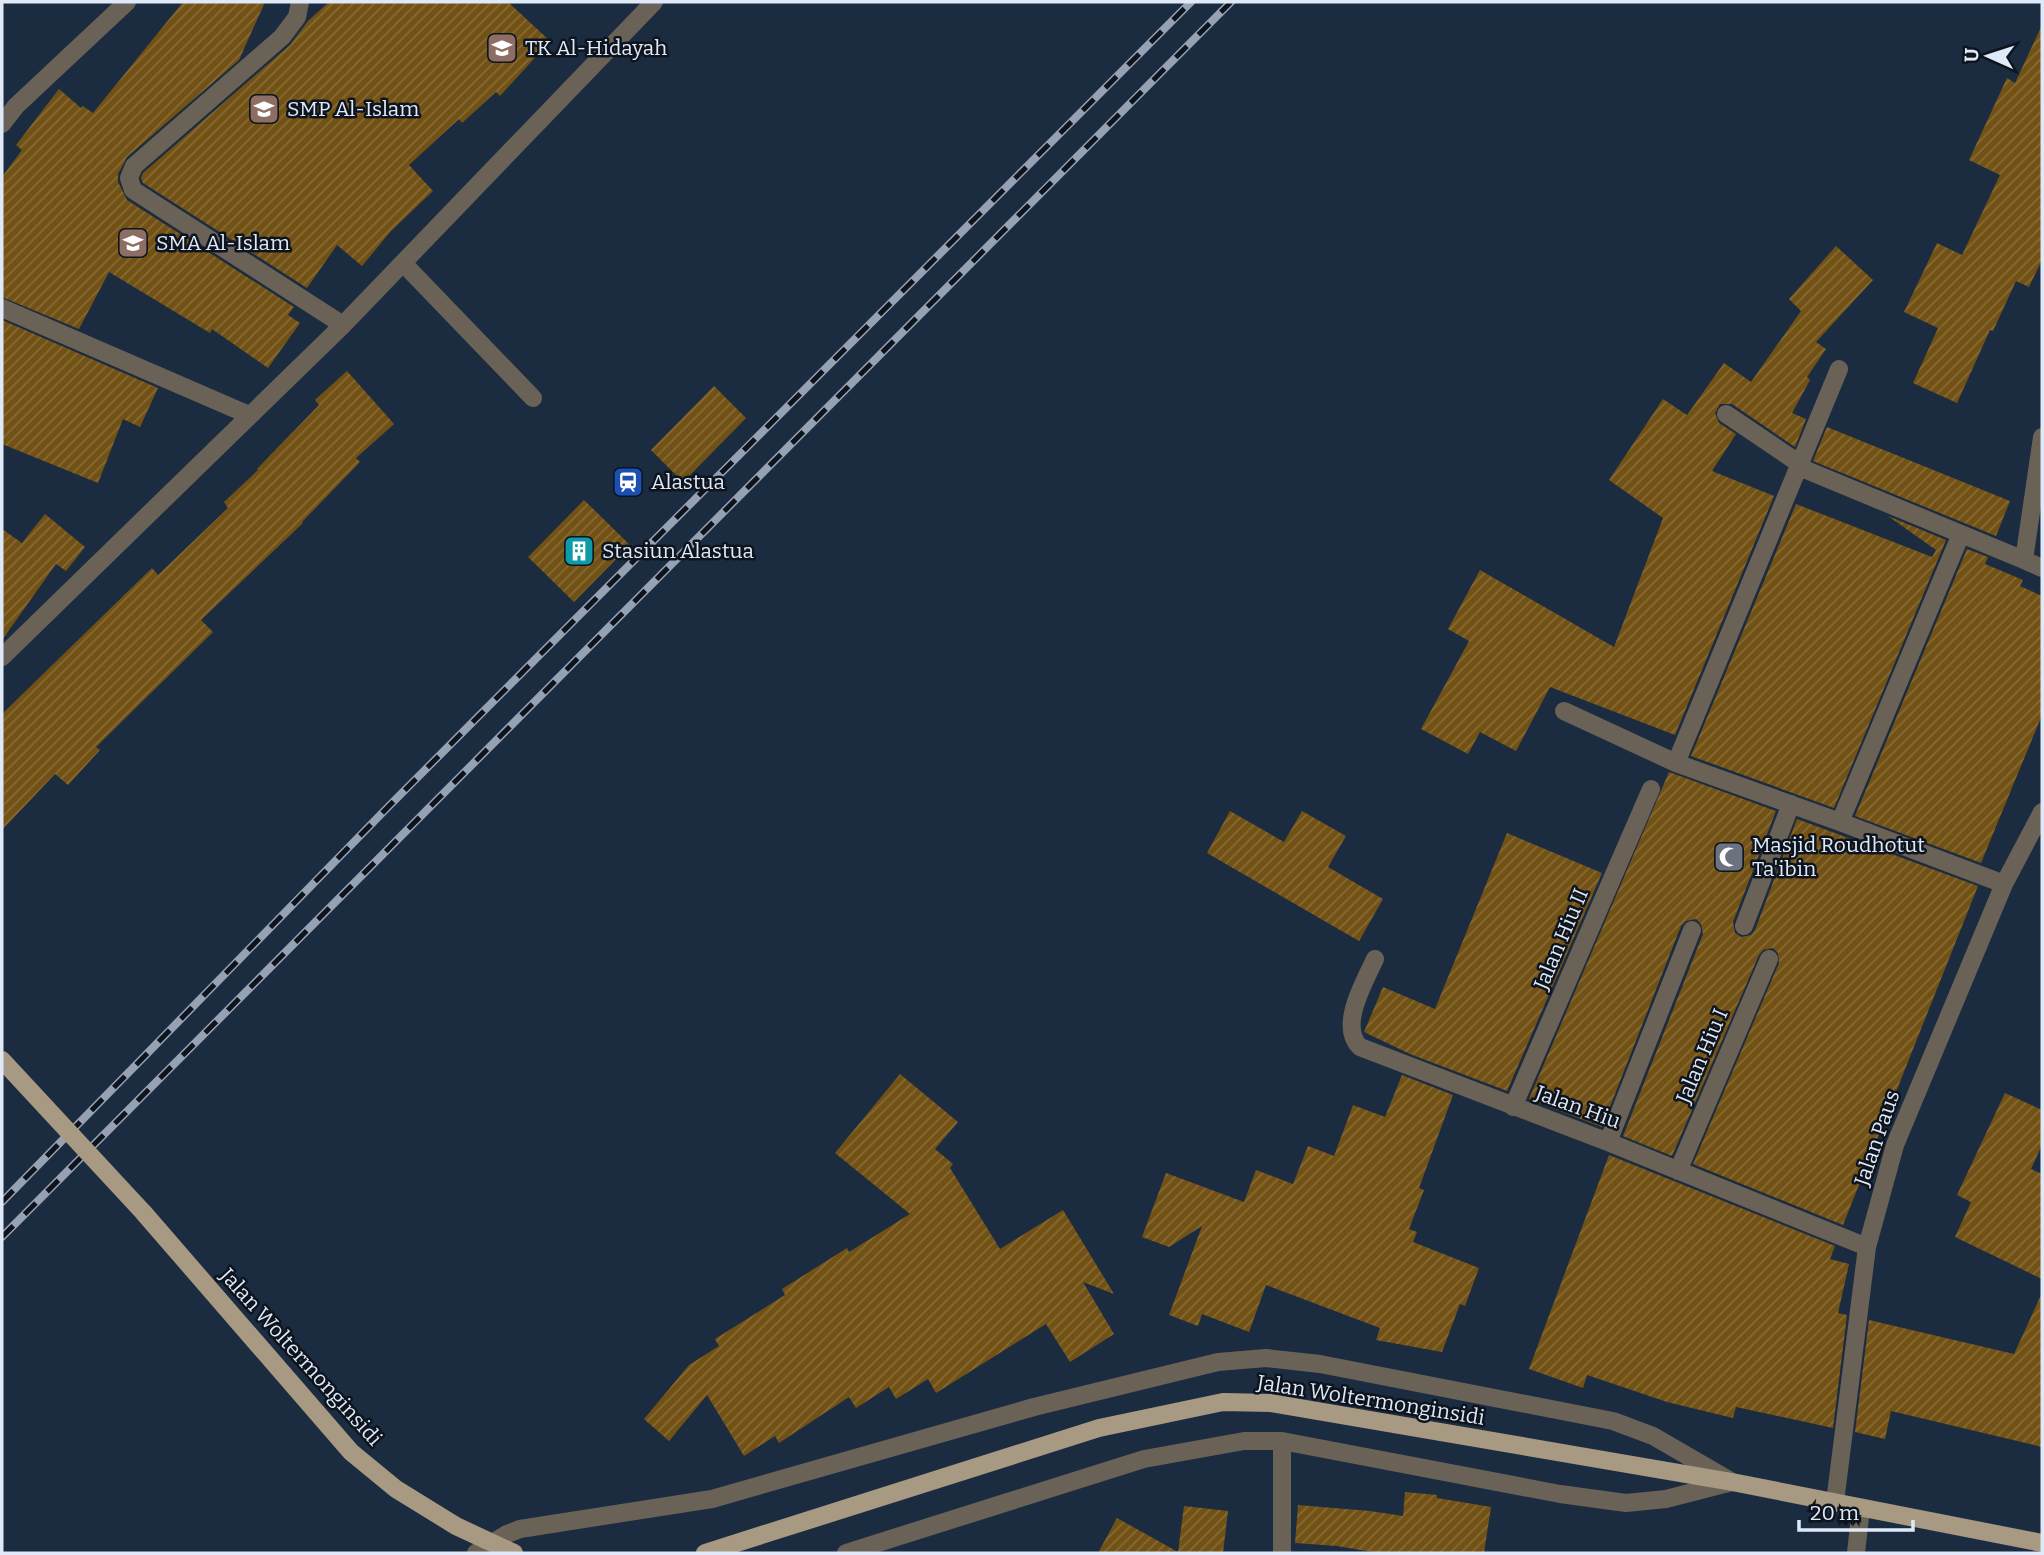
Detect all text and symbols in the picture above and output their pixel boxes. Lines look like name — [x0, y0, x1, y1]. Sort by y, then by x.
north arrow — [1953, 21, 2023, 91]
school or university icon: TK Al-Hidayah — [485, 31, 519, 65]
place label: TK Al-Hidayah — [525, 35, 667, 61]
text: U — [1960, 47, 1983, 63]
school or university icon: SMP Al-Islam — [247, 92, 281, 126]
place label: SMP Al-Islam — [287, 96, 419, 122]
school or university icon: SMA Al-Islam — [116, 226, 150, 260]
place label: SMA Al-Islam — [156, 230, 290, 256]
station icon: Alastua — [611, 465, 645, 499]
place label: Alastua — [651, 469, 726, 495]
building icon: Stasiun Alastua — [562, 534, 596, 568]
place label: Stasiun Alastua — [602, 538, 755, 564]
place label: Masjid Roudhotut Ta'ibin — [1752, 832, 1925, 882]
mosque icon: Masjid Roudhotut Ta'ibin — [1712, 840, 1746, 874]
street label: Jalan Hiu II — [1528, 884, 1594, 995]
street label: Jalan Hiu I — [1670, 1005, 1734, 1108]
street label: Jalan Hiu — [1531, 1079, 1624, 1134]
street label: Jalan Paus — [1848, 1087, 1905, 1190]
street label: Jalan Woltermonginsidi — [214, 1262, 388, 1451]
street label: Jalan Woltermonginsidi — [1254, 1369, 1487, 1431]
scale bar — [1799, 1488, 1913, 1532]
text: 20 m — [1810, 1500, 1859, 1526]

